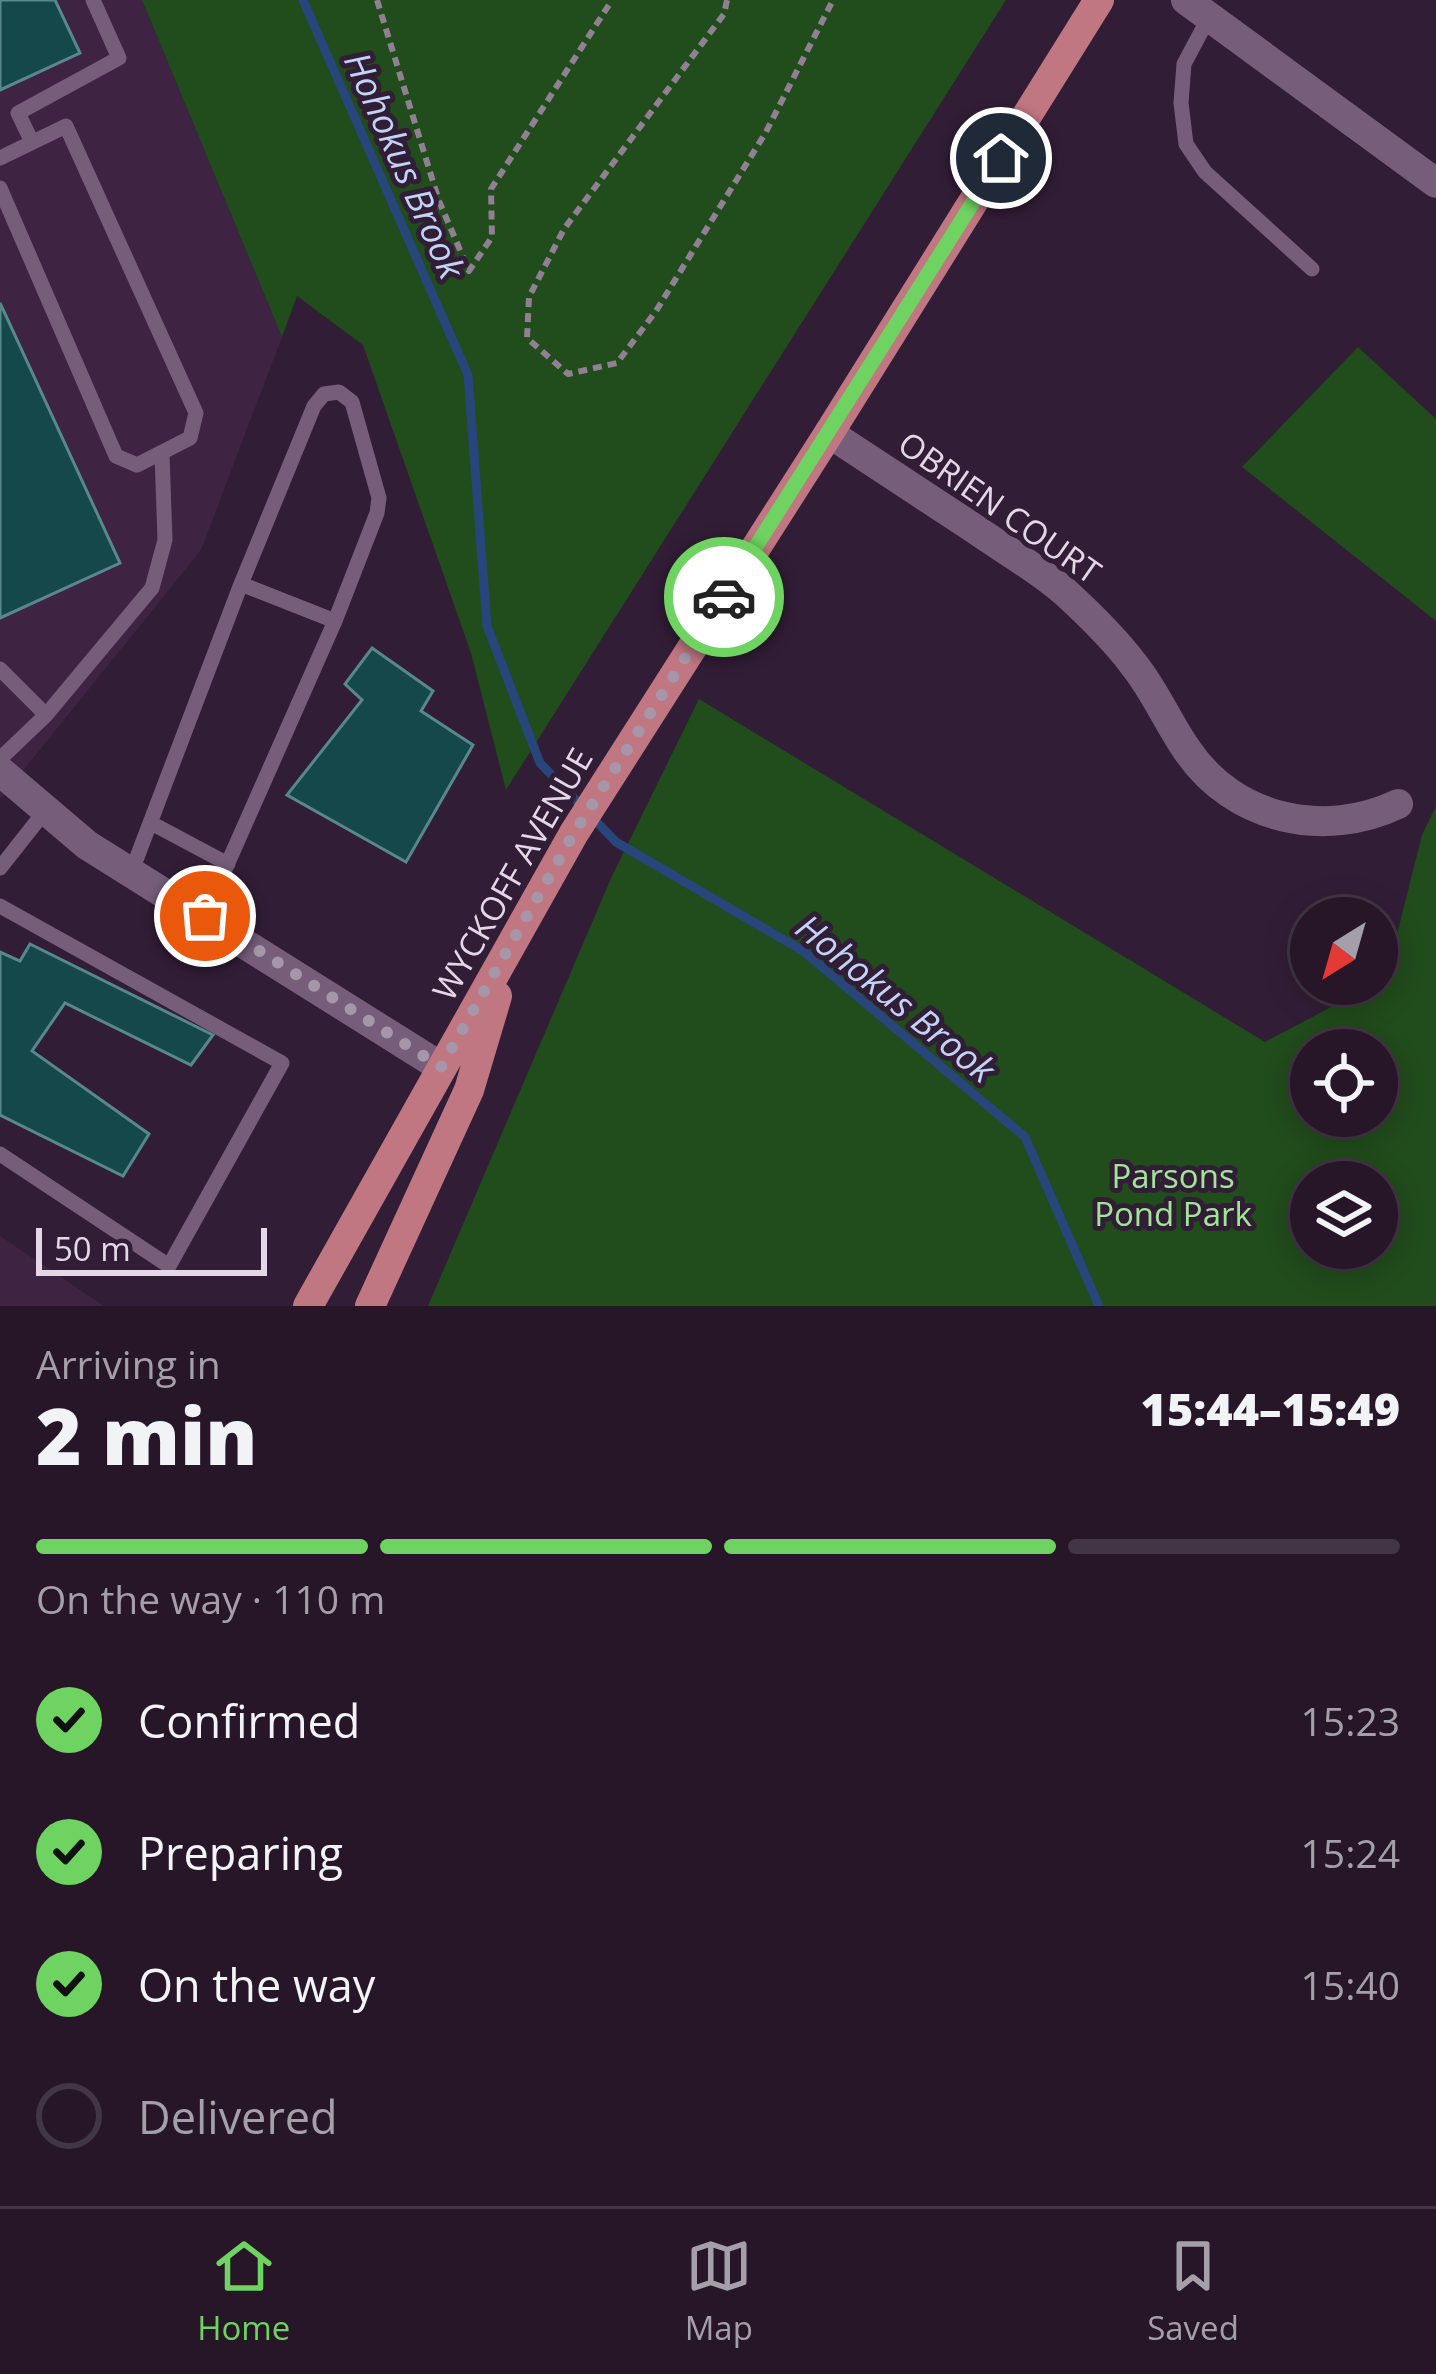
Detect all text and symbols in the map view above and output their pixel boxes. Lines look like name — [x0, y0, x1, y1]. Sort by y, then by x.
water label: Hohokus Brook — [333, 44, 477, 287]
pin — [950, 107, 1052, 209]
icon: home — [968, 125, 1034, 191]
street label: OBRIEN COURT — [890, 420, 1110, 594]
courier — [664, 537, 784, 657]
icon: car — [691, 564, 757, 630]
street label: WYCKOFF AVENUE — [421, 740, 603, 1008]
pin — [154, 865, 256, 967]
icon: bag — [172, 883, 238, 949]
north arrow — [1290, 897, 1398, 1005]
map controls — [1290, 897, 1398, 1269]
water label: Hohokus Brook — [786, 903, 1007, 1094]
button: locate — [1290, 1029, 1398, 1137]
park label: Parsons Pond Park — [1094, 1153, 1253, 1236]
button: layers — [1290, 1161, 1398, 1269]
scale bar — [36, 1222, 267, 1275]
text: 50 m — [54, 1226, 131, 1271]
text: Arriving in — [36, 1337, 221, 1390]
text: 15:44–15:49 — [1141, 1378, 1400, 1439]
text: 2 min — [36, 1382, 258, 1488]
text: On the way · 110 m — [36, 1572, 385, 1625]
icon: check — [36, 1687, 102, 1753]
text: Confirmed — [138, 1690, 360, 1751]
text: 15:23 — [1301, 1694, 1400, 1747]
icon: check — [36, 1819, 102, 1885]
text: Preparing — [138, 1822, 343, 1883]
text: 15:24 — [1301, 1826, 1400, 1879]
icon: check — [36, 1951, 102, 2017]
text: On the way — [138, 1954, 375, 2015]
text: 15:40 — [1301, 1958, 1400, 2011]
text: Delivered — [138, 2086, 338, 2147]
tab: Home — [197, 2233, 290, 2350]
tab: Map — [685, 2233, 753, 2350]
tab: Saved — [1147, 2233, 1239, 2350]

